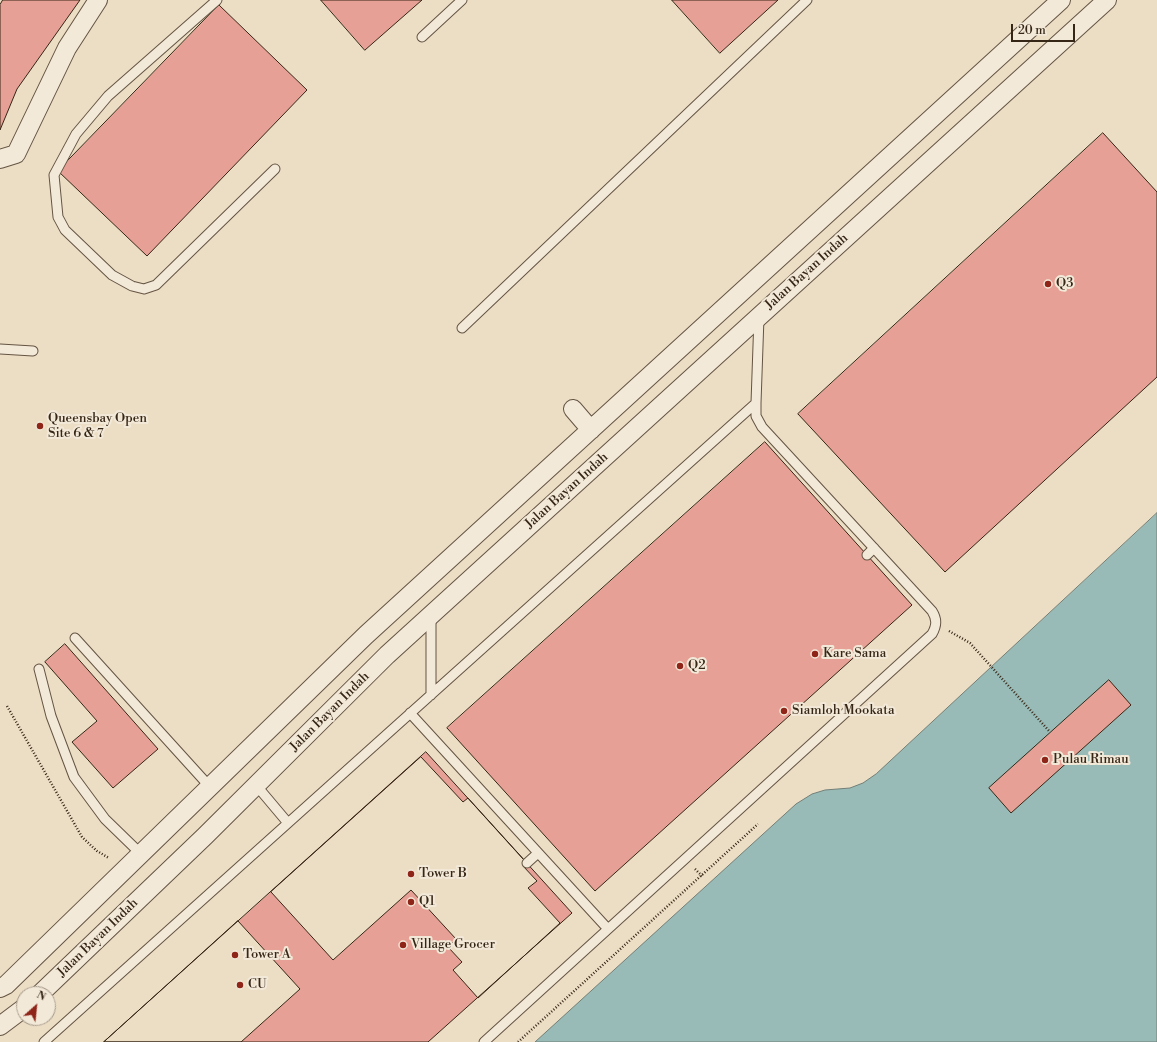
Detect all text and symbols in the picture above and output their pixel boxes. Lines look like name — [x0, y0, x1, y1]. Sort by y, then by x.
scale bar — [1013, 16, 1077, 42]
text: 20 m — [1018, 23, 1046, 38]
street label: Jalan Bayan Indah — [762, 231, 852, 313]
place label: Q3 — [1056, 276, 1073, 292]
marker: Q3 — [1043, 279, 1053, 289]
place label: Queensbay Open Site 6 & 7 — [48, 411, 147, 442]
marker: Queensbay Open Site 6 & 7 — [35, 421, 45, 431]
street label: Jalan Bayan Indah — [522, 450, 612, 532]
place label: Kare Sama — [823, 646, 886, 662]
marker: Kare Sama — [810, 649, 820, 659]
place label: Q2 — [688, 658, 706, 674]
marker: Q2 — [675, 661, 685, 671]
street label: Jalan Bayan Indah — [287, 669, 373, 755]
place label: Siamloh Mookata — [792, 703, 895, 719]
marker: Siamloh Mookata — [779, 706, 789, 716]
place label: Pulau Rimau — [1053, 752, 1129, 768]
marker: Pulau Rimau — [1040, 755, 1050, 765]
place label: Tower B — [419, 866, 467, 882]
marker: Tower B — [406, 869, 416, 879]
place label: Q1 — [419, 894, 435, 910]
street label: Jalan Bayan Indah — [54, 895, 142, 981]
marker: Q1 — [406, 897, 416, 907]
place label: Village Grocer — [411, 937, 495, 953]
marker: Village Grocer — [398, 940, 408, 950]
place label: Tower A — [243, 947, 291, 963]
marker: Tower A — [230, 950, 240, 960]
place label: CU — [248, 977, 267, 993]
marker: CU — [235, 980, 245, 990]
north arrow — [16, 986, 56, 1026]
text: N — [34, 988, 48, 1004]

